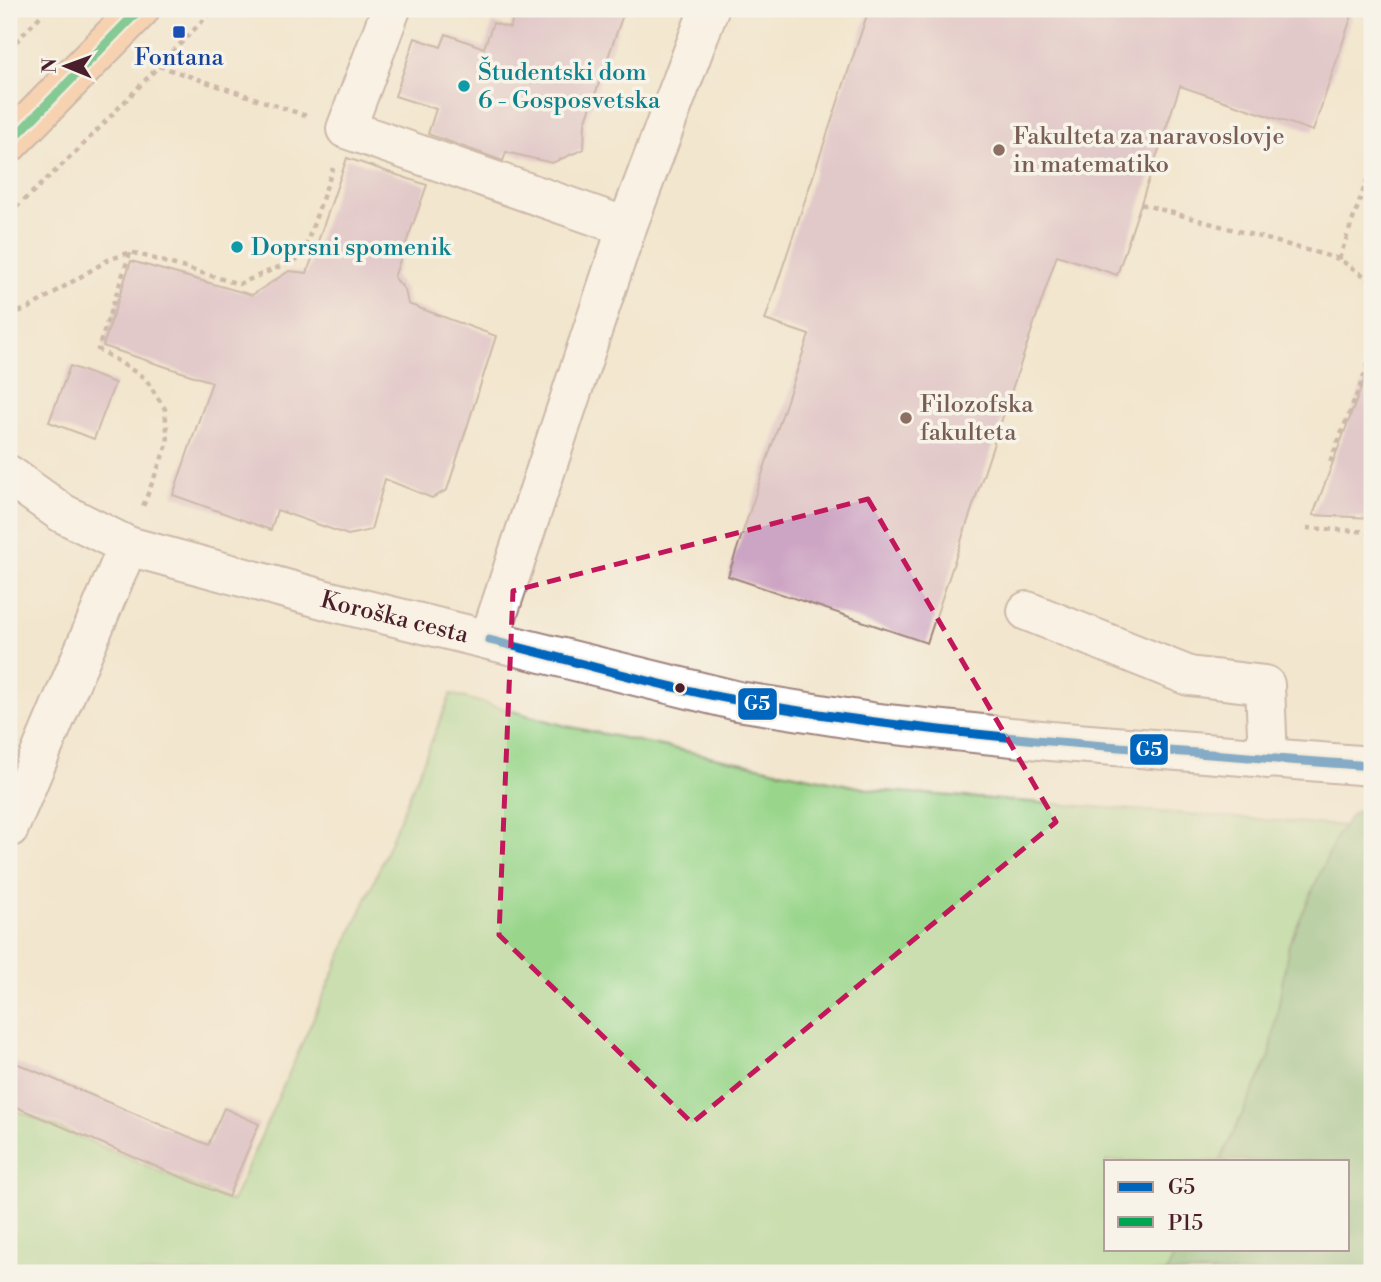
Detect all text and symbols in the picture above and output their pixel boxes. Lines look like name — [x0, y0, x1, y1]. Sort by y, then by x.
marker: Fontana — [171, 24, 187, 40]
north arrow — [32, 32, 102, 102]
place label: Fontana — [134, 43, 225, 73]
place label: Študentski dom 6 - Gosposvetska — [478, 56, 661, 116]
text: N — [38, 58, 62, 73]
marker: Študentski dom 6 - Gosposvetska — [456, 78, 472, 94]
place label: Fakulteta za naravoslovje in matematiko — [1013, 122, 1285, 180]
marker: Fakulteta za naravoslovje in matematiko — [991, 142, 1007, 158]
place label: Doprsni spomenik — [251, 233, 452, 263]
marker: Doprsni spomenik — [229, 239, 245, 255]
place label: Filozofska fakulteta — [920, 390, 1034, 448]
marker: Filozofska fakulteta — [898, 410, 914, 426]
street label: Koroška cesta — [317, 585, 472, 651]
unlabelled marker — [673, 681, 687, 695]
line badge: G5 — [737, 687, 778, 721]
text: G5 — [744, 692, 771, 716]
line badge: G5 — [1129, 733, 1169, 766]
text: G5 — [1136, 738, 1163, 762]
legend — [1104, 1160, 1350, 1250]
text: G5 — [1168, 1175, 1195, 1201]
text: P15 — [1168, 1211, 1203, 1237]

